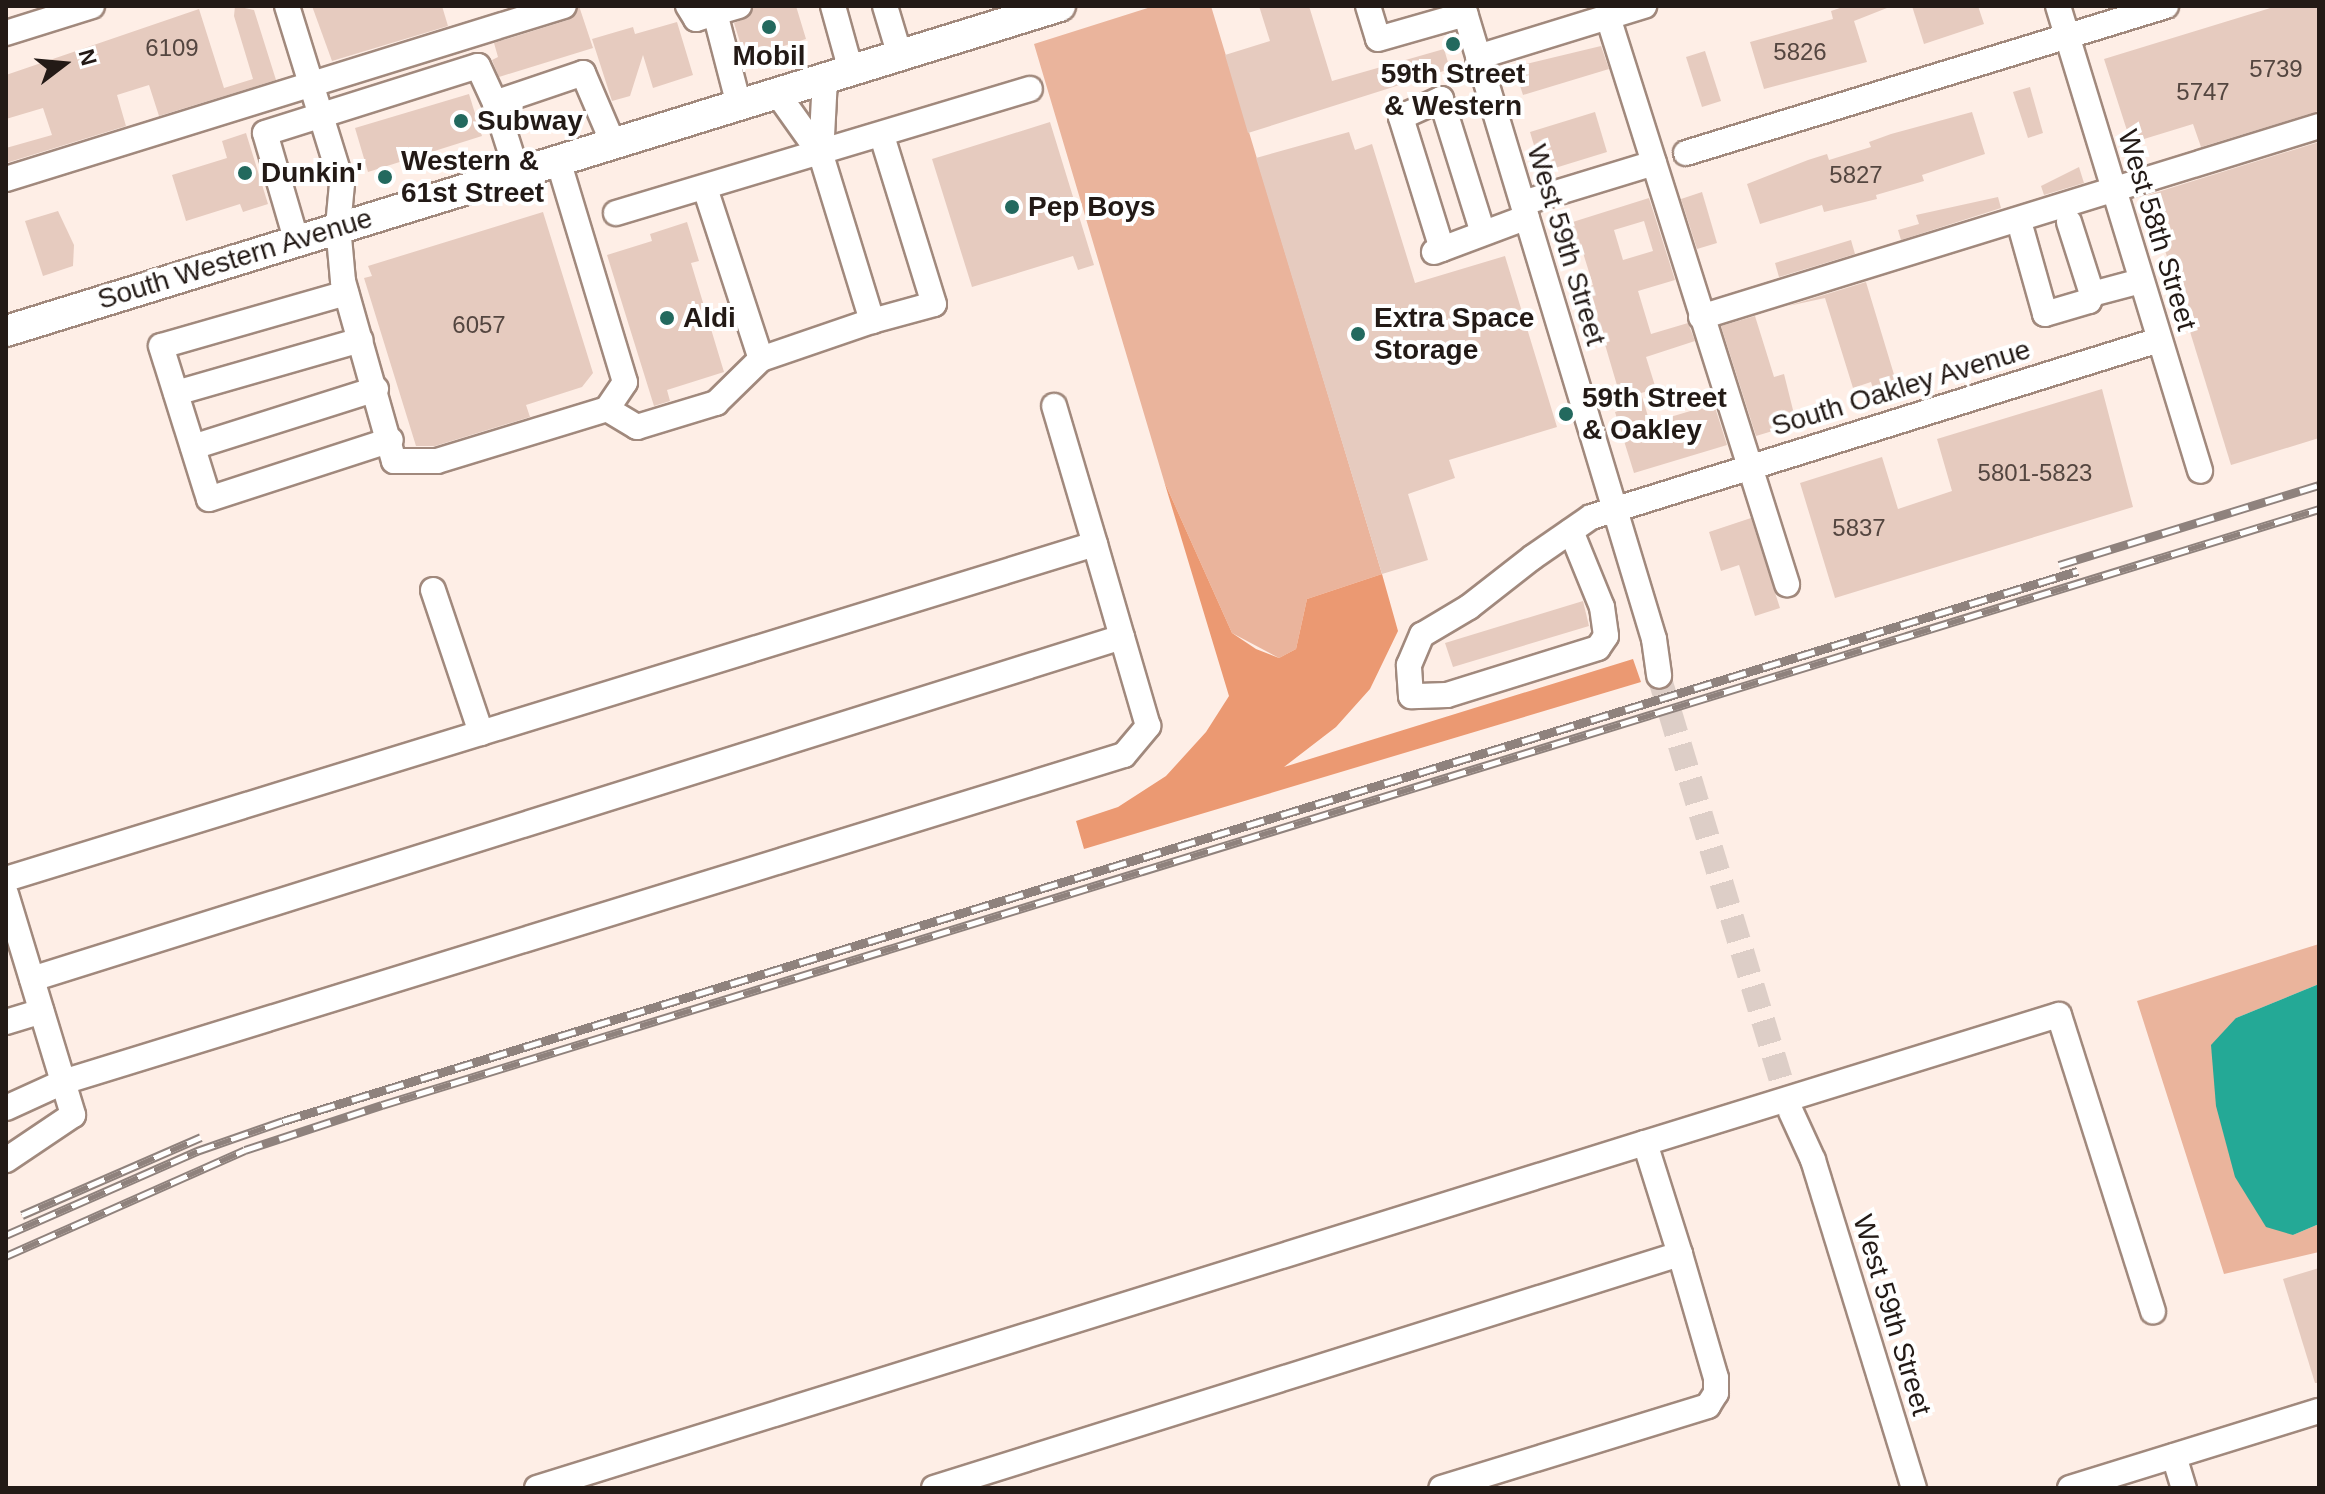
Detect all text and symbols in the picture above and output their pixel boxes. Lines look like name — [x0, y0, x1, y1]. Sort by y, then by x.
marker: Mobil — [760, 18, 778, 36]
north arrow — [24, 24, 104, 104]
house number: 6109 — [145, 34, 199, 62]
marker: 59th Street & Western — [1444, 35, 1462, 53]
house number: 5826 — [1773, 38, 1827, 66]
place label: Mobil — [732, 39, 806, 73]
text: N — [73, 46, 102, 68]
house number: 5739 — [2249, 55, 2303, 83]
place label: 59th Street & Western — [1381, 57, 1525, 123]
house number: 5747 — [2176, 78, 2230, 106]
place label: Subway — [477, 104, 583, 138]
marker: Subway — [452, 112, 470, 130]
street label: West 58th Street — [2111, 126, 2203, 334]
street label: West 59th Street — [1520, 141, 1612, 349]
place label: Western & 61st Street — [401, 144, 544, 210]
place label: Dunkin' — [261, 156, 363, 190]
house number: 5827 — [1829, 161, 1883, 189]
marker: Dunkin' — [236, 164, 254, 182]
marker: Western & 61st Street — [376, 168, 394, 186]
place label: Pep Boys — [1028, 190, 1156, 224]
marker: Pep Boys — [1003, 198, 1021, 216]
street label: South Western Avenue — [93, 201, 377, 317]
place label: Aldi — [683, 301, 736, 335]
place label: Extra Space Storage — [1374, 301, 1534, 367]
marker: Aldi — [658, 309, 676, 327]
house number: 6057 — [452, 311, 506, 339]
marker: Extra Space Storage — [1349, 325, 1367, 343]
street label: South Oakley Avenue — [1767, 332, 2035, 444]
place label: 59th Street & Oakley — [1582, 381, 1727, 447]
marker: 59th Street & Oakley — [1557, 405, 1575, 423]
house number: 5801-5823 — [1978, 459, 2092, 487]
house number: 5837 — [1832, 514, 1886, 542]
street label: West 59th Street — [1846, 1211, 1938, 1419]

